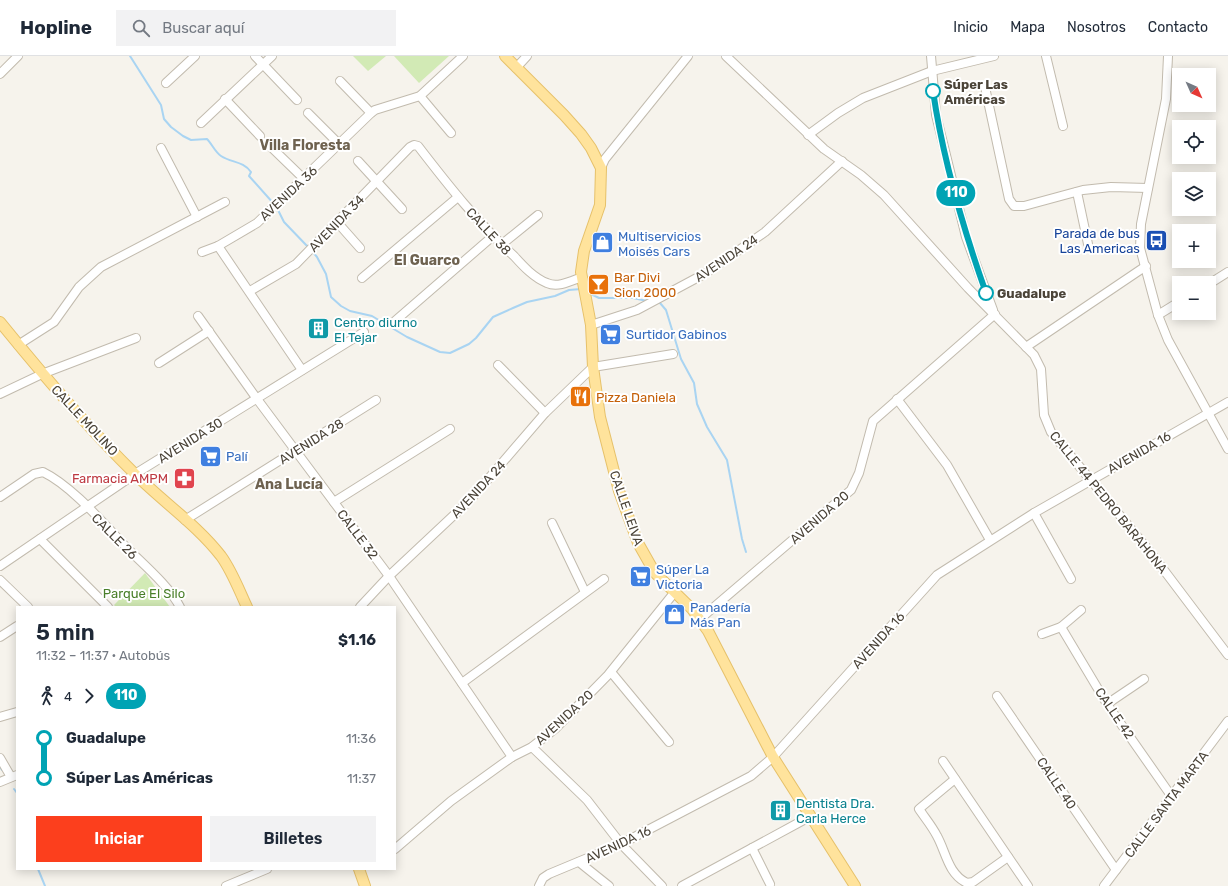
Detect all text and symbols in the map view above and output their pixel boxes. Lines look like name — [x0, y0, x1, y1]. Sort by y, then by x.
search box — [116, 10, 396, 46]
text: Hopline — [20, 16, 92, 39]
icon: search — [130, 17, 152, 39]
text: Buscar aquí — [162, 19, 244, 37]
text: Inicio — [953, 19, 988, 36]
text: Mapa — [1010, 19, 1045, 36]
text: Nosotros — [1067, 19, 1126, 36]
text: Contacto — [1148, 19, 1208, 36]
north arrow — [1172, 68, 1216, 112]
map controls — [1172, 68, 1216, 320]
place label: Súper Las Américas — [944, 77, 1008, 107]
marker: Súper Las Américas — [925, 83, 941, 99]
button: locate — [1172, 120, 1216, 164]
district label: Villa Floresta — [259, 137, 351, 154]
street label: AVENIDA 36 — [257, 163, 320, 224]
button: layers — [1172, 172, 1216, 216]
line badge: 110 — [933, 180, 979, 206]
text: 110 — [944, 184, 968, 201]
street label: AVENIDA 34 — [306, 192, 367, 255]
street label: CALLE 38 — [463, 205, 514, 258]
button: + — [1172, 224, 1216, 268]
place label: Parada de bus Las Americas — [1054, 226, 1140, 256]
bus stop icon: Parada de bus Las Americas — [1143, 227, 1169, 253]
place label: Multiservicios Moisés Cars — [618, 229, 702, 259]
shop icon: Multiservicios Moisés Cars — [590, 230, 616, 256]
street label: AVENIDA 24 — [692, 232, 761, 285]
district label: El Guarco — [394, 252, 460, 269]
place label: Bar Divi Sion 2000 — [614, 270, 676, 300]
bar icon: Bar Divi Sion 2000 — [586, 271, 612, 297]
button: − — [1172, 276, 1216, 320]
marker: Guadalupe — [978, 285, 994, 301]
place label: Guadalupe — [997, 286, 1066, 301]
place label: Centro diurno El Tejar — [334, 315, 417, 345]
building icon: Centro diurno El Tejar — [306, 316, 332, 342]
supermarket icon: Surtidor Gabinos — [598, 321, 624, 347]
place label: Surtidor Gabinos — [626, 327, 727, 342]
street label: CALLE MOLINO — [48, 382, 121, 459]
restaurant icon: Pizza Daniela — [568, 384, 594, 410]
place label: Pizza Daniela — [596, 390, 676, 405]
street label: AVENIDA 30 — [155, 415, 225, 466]
street label: AVENIDA 28 — [276, 416, 346, 467]
street label: CALLE 44 PEDRO BARAHONA — [1047, 428, 1171, 577]
street label: AVENIDA 16 — [1105, 428, 1174, 477]
supermarket icon: Palí — [197, 443, 223, 469]
place label: Palí — [226, 449, 249, 464]
street label: AVENIDA 24 — [448, 458, 509, 521]
pharmacy icon: Farmacia AMPM — [171, 465, 197, 491]
street label: CALLE LEIVA — [607, 469, 646, 548]
place label: Farmacia AMPM — [72, 471, 168, 486]
district label: Ana Lucía — [255, 476, 323, 493]
street label: AVENIDA 20 — [787, 488, 852, 547]
street label: CALLE 32 — [334, 506, 381, 562]
street label: CALLE 26 — [89, 510, 141, 562]
place label: Súper La Victoria — [656, 562, 709, 592]
supermarket icon: Súper La Victoria — [627, 563, 653, 589]
park label: Parque El Silo — [103, 586, 185, 601]
place label: Panadería Más Pan — [690, 600, 751, 630]
shop icon: Panadería Más Pan — [662, 601, 688, 627]
street label: AVENIDA 16 — [849, 609, 908, 672]
text: 5 min — [36, 619, 95, 646]
text: $1.16 — [338, 631, 376, 649]
text: 11:32 – 11:37 · Autobús — [36, 648, 170, 663]
icon: walk — [36, 685, 58, 707]
icon: forward — [78, 685, 100, 707]
street label: CALLE 42 — [1092, 685, 1137, 742]
text: 110 — [114, 687, 138, 704]
street label: AVENIDA 20 — [532, 687, 596, 748]
text: 4 — [64, 689, 72, 704]
text: Guadalupe — [66, 729, 146, 747]
text: 11:36 — [346, 731, 376, 746]
street label: CALLE SANTA MARTA — [1121, 748, 1212, 861]
street label: CALLE 40 — [1034, 754, 1079, 812]
text: Súper Las Américas — [66, 769, 213, 787]
text: 11:37 — [347, 771, 376, 786]
place label: Dentista Dra. Carla Herce — [796, 796, 875, 826]
building icon: Dentista Dra. Carla Herce — [767, 797, 793, 823]
button: Iniciar — [36, 816, 202, 862]
button: Billetes — [210, 816, 376, 862]
street label: AVENIDA 16 — [583, 823, 654, 866]

